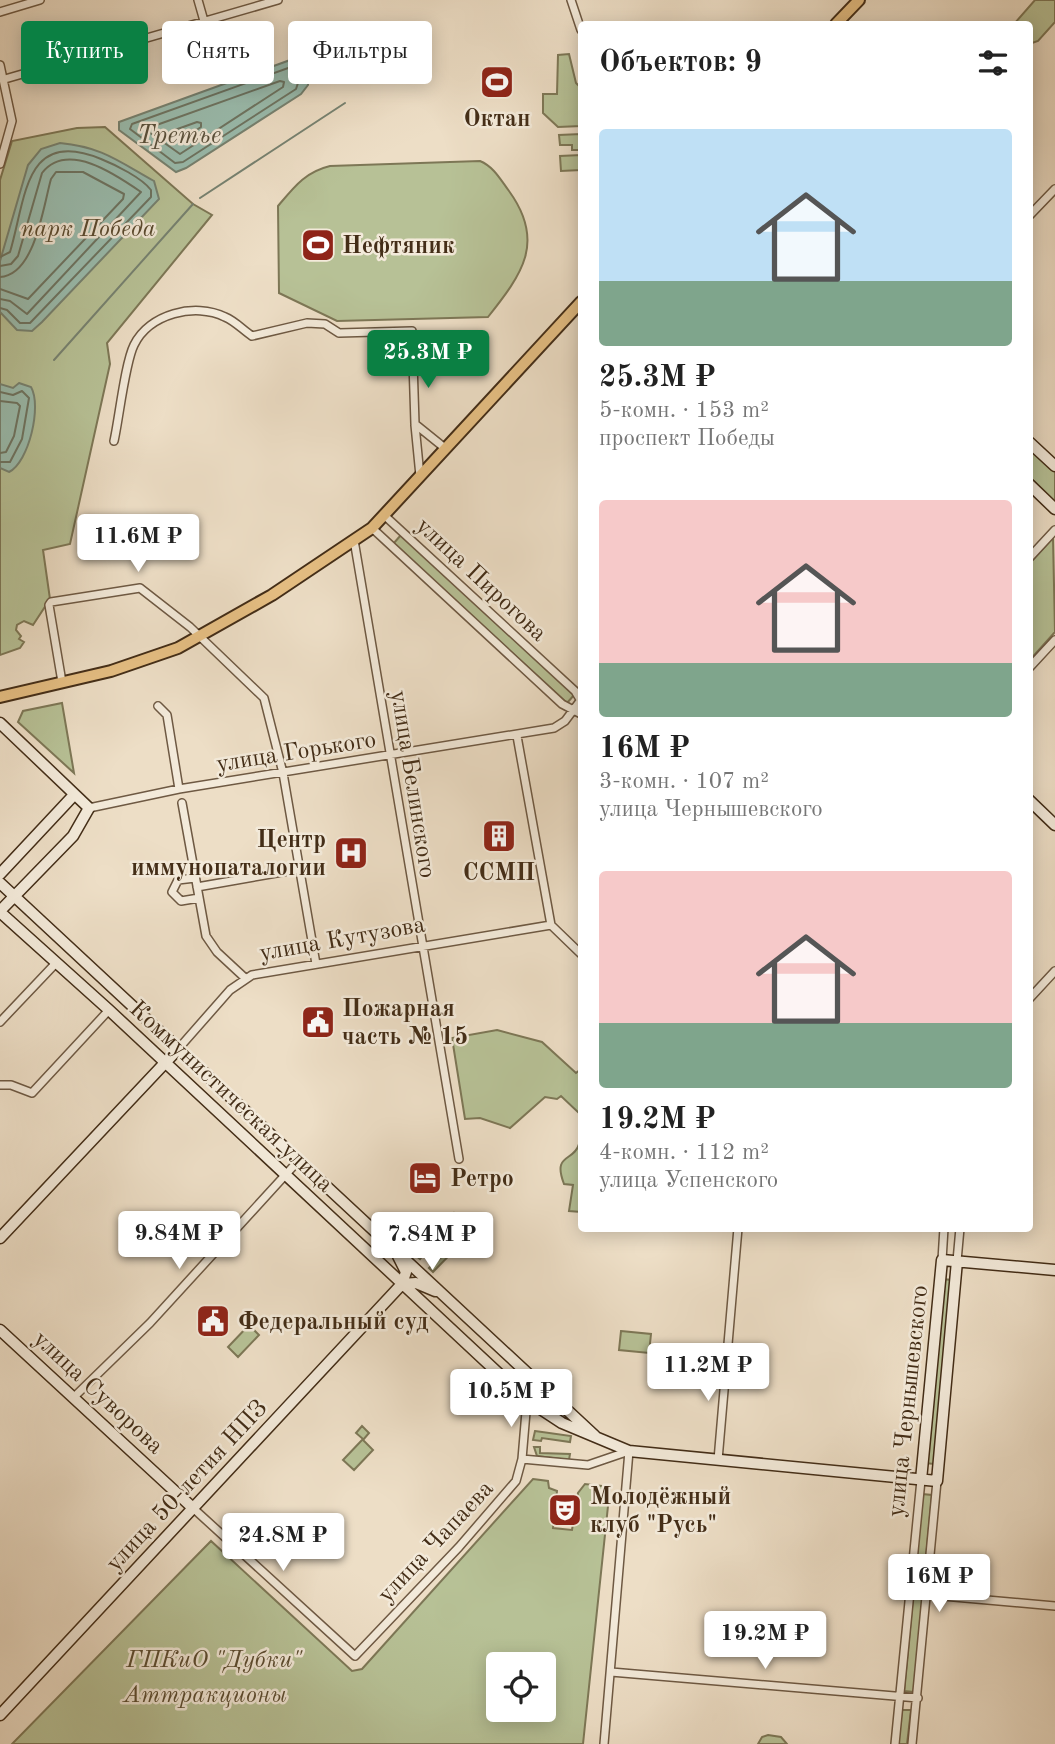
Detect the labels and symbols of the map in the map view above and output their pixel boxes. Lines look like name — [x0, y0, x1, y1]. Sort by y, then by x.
sports icon: Октан — [478, 63, 516, 101]
place label: Октан — [463, 108, 531, 132]
water label: Третье — [137, 123, 221, 149]
park label: парк Победa — [20, 218, 156, 242]
sports icon: Нефтяник — [299, 226, 337, 264]
place label: Нефтяник — [342, 235, 455, 259]
pin: 25.3M ₽ — [363, 330, 493, 390]
pin: 11.6M ₽ — [73, 514, 203, 574]
street label: улица Пирогова — [411, 514, 551, 647]
street label: улица Белинского — [385, 689, 439, 880]
street label: улица Горького — [215, 729, 378, 777]
building icon: ССМП — [480, 817, 518, 855]
place label: Центр иммунопаталогии — [131, 829, 326, 881]
hospital icon: Центр иммунопаталогии — [332, 834, 370, 872]
place label: ССМП — [463, 862, 535, 886]
street label: улица Кутузова — [258, 914, 427, 966]
street label: Коммунистическая улица — [124, 997, 337, 1198]
place label: Пожарная часть № 15 — [342, 998, 468, 1050]
public building icon: Пожарная часть № 15 — [299, 1003, 337, 1041]
hotel icon: Ретро — [406, 1159, 444, 1197]
place label: Ретро — [450, 1168, 514, 1192]
pin: 9.84M ₽ — [114, 1212, 244, 1271]
pin: 7.84M ₽ — [367, 1212, 497, 1272]
street label: улица Чернышевского — [885, 1284, 933, 1518]
public building icon: Федеральный суд — [194, 1302, 232, 1340]
place label: Федеральный суд — [238, 1311, 429, 1335]
street label: улица Суворова — [28, 1327, 167, 1460]
pin: 11.2M ₽ — [643, 1344, 773, 1403]
pin: 10.5M ₽ — [446, 1370, 576, 1429]
street label: улица 50-летия НПЗ — [102, 1396, 273, 1577]
street label: улица Чапаева — [374, 1477, 499, 1608]
place label: Молодёжный клуб "Русь" — [590, 1486, 731, 1538]
theatre icon: Молодёжный клуб "Русь" — [546, 1491, 584, 1529]
pin: 24.8M ₽ — [218, 1514, 348, 1573]
pin: 16M ₽ — [890, 1554, 988, 1614]
pin: 19.2M ₽ — [700, 1612, 830, 1671]
park label: ГПКиО "Дубки" — [125, 1649, 304, 1673]
park label: Аттракционы — [121, 1684, 287, 1708]

